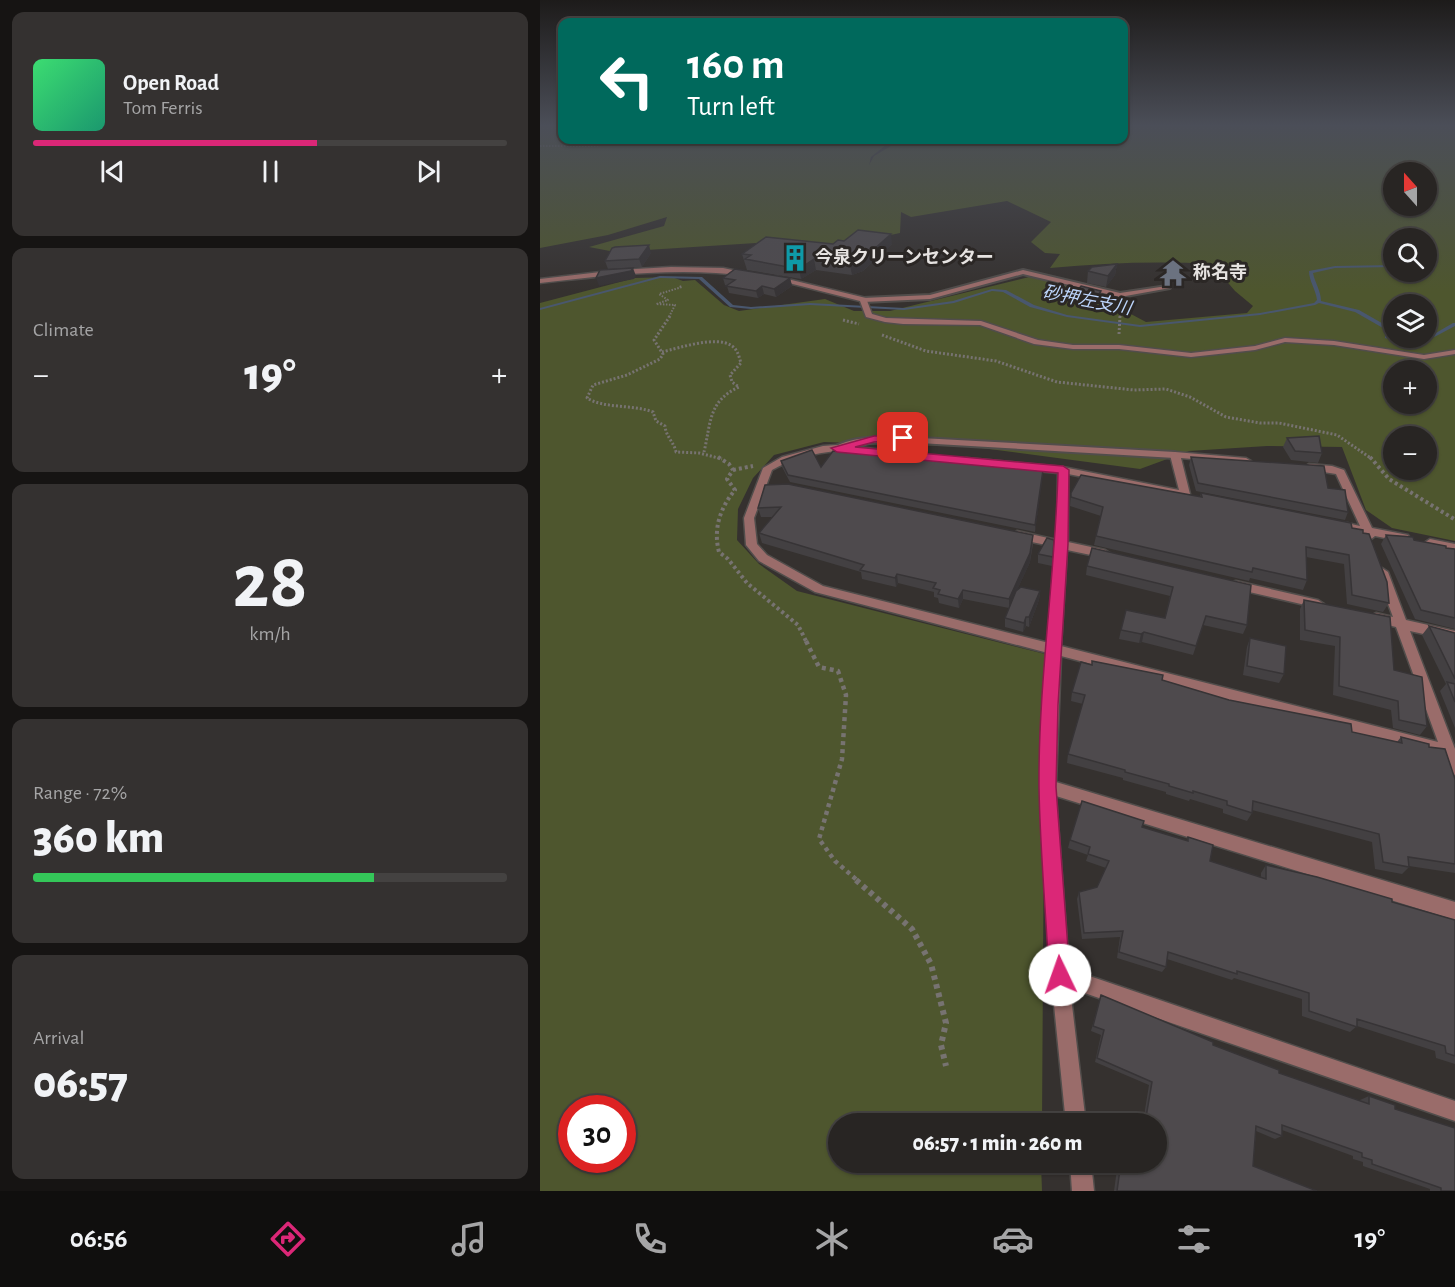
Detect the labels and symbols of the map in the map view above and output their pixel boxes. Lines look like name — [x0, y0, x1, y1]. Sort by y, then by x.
north arrow — [1383, 162, 1437, 216]
building icon: 今泉クリーンセンター — [780, 243, 810, 273]
place label: 今泉クリーンセンター — [815, 247, 994, 267]
temple icon: 称名寺 — [1158, 258, 1188, 288]
place label: 称名寺 — [1193, 262, 1247, 282]
water label: 砂押左支川 — [1041, 282, 1135, 319]
pin — [877, 412, 928, 463]
position arrow — [1028, 943, 1092, 1007]
speed limit sign: 30 — [558, 1095, 636, 1173]

